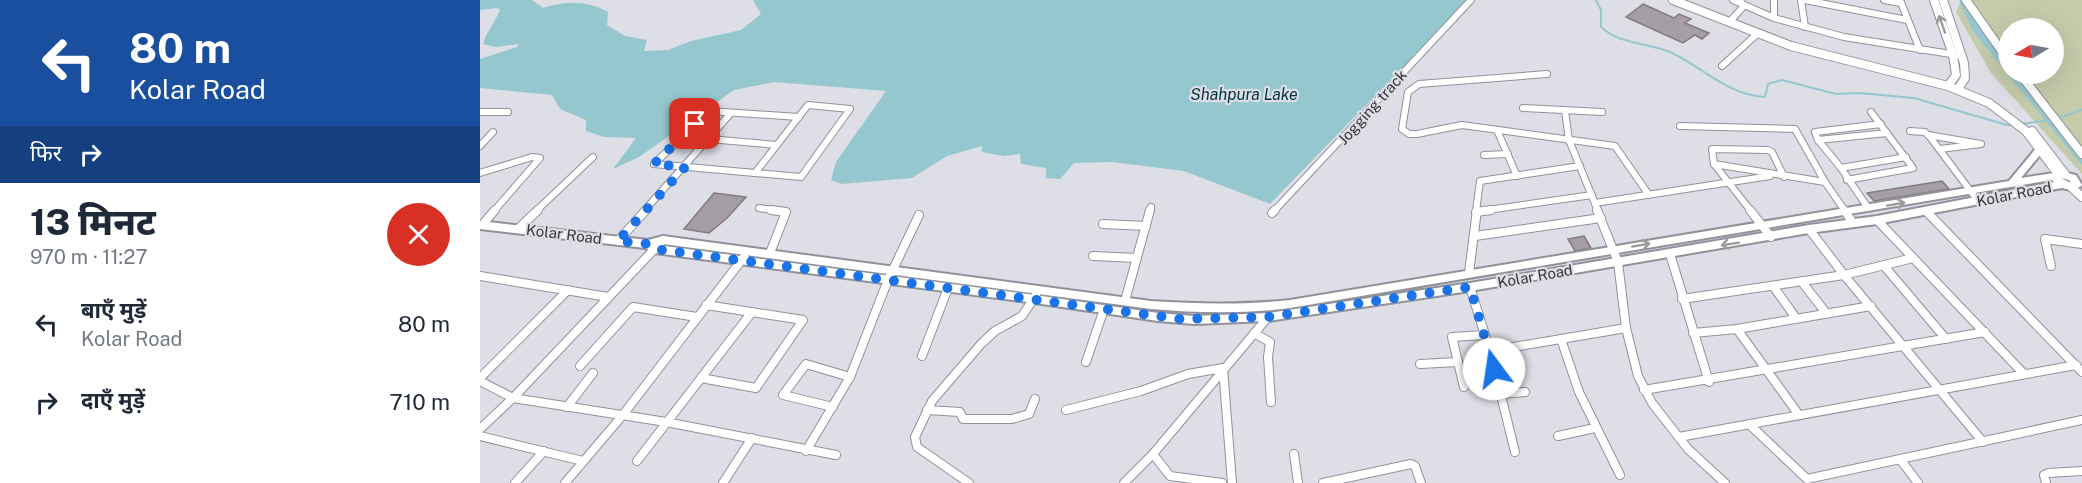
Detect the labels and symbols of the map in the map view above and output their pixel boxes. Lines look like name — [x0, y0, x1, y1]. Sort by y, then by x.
one-way arrow — [1936, 15, 1947, 34]
north arrow — [1998, 18, 2064, 84]
street label: Jogging track — [1334, 66, 1410, 148]
water label: Shahpura Lake — [1190, 85, 1298, 104]
pin — [669, 98, 720, 149]
street label: Kolar Road — [1975, 178, 2053, 210]
one-way arrow — [1885, 198, 1905, 209]
street label: Kolar Road — [525, 221, 603, 247]
one-way arrow — [1631, 239, 1650, 250]
one-way arrow — [1720, 239, 1740, 250]
street label: Kolar Road — [1496, 261, 1574, 291]
position arrow — [1462, 337, 1526, 401]

